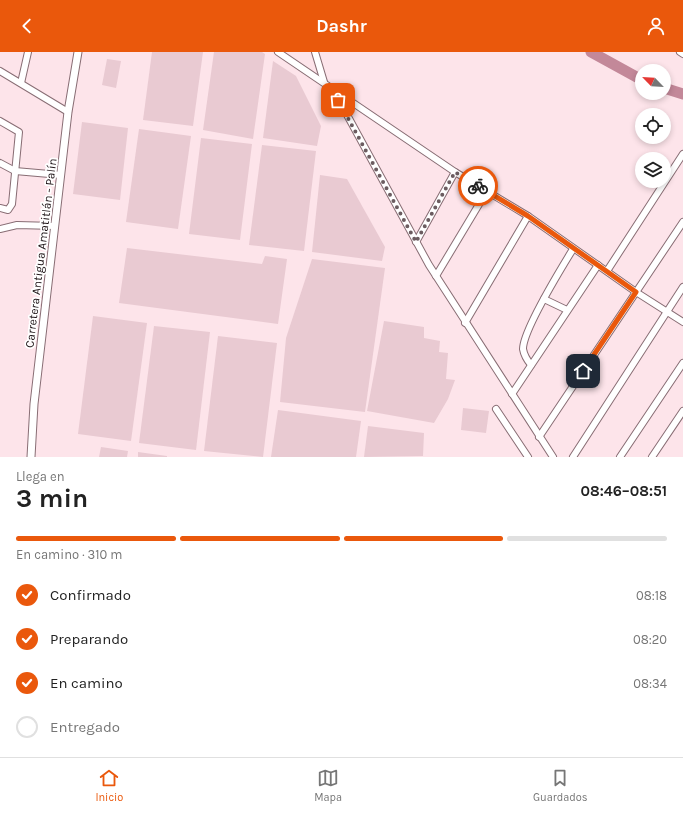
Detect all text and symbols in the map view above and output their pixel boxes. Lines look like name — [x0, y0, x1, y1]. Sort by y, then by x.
icon: back — [16, 15, 38, 37]
text: Dashr — [316, 15, 367, 37]
icon: person — [645, 15, 667, 37]
north arrow — [635, 64, 671, 100]
map controls — [635, 64, 671, 188]
pin — [321, 83, 355, 117]
icon: bag — [327, 89, 349, 111]
button: locate — [635, 108, 671, 144]
button: layers — [635, 152, 671, 188]
street label: Carretera Antigua Amatitlán - Palín — [22, 157, 60, 349]
courier — [458, 166, 498, 206]
icon: bike — [467, 175, 489, 197]
pin — [566, 354, 600, 388]
icon: home — [572, 360, 594, 382]
text: Llega en — [16, 469, 65, 484]
text: 08:46–08:51 — [581, 482, 667, 500]
text: 3 min — [16, 483, 88, 514]
text: En camino · 310 m — [16, 547, 123, 562]
icon: check — [16, 584, 38, 606]
text: Confirmado — [50, 586, 131, 604]
text: 08:18 — [636, 588, 667, 603]
icon: check — [16, 628, 38, 650]
text: Preparando — [50, 630, 128, 648]
text: 08:20 — [633, 632, 667, 647]
icon: check — [16, 672, 38, 694]
text: En camino — [50, 674, 123, 692]
text: 08:34 — [633, 676, 667, 691]
text: Entregado — [50, 718, 120, 736]
tab: Inicio — [95, 767, 123, 804]
tab: Mapa — [314, 767, 342, 804]
tab: Guardados — [533, 767, 588, 804]

